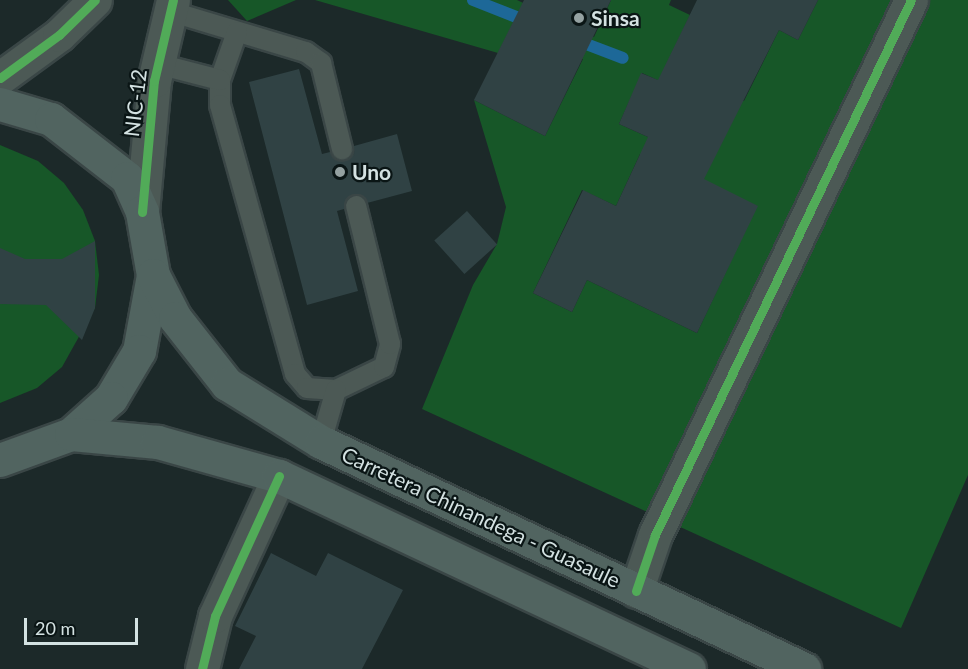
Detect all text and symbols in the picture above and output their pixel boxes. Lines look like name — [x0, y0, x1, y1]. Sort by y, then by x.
place label: Sinsa — [591, 5, 640, 31]
marker: Sinsa — [572, 11, 586, 25]
street label: NIC-12 — [118, 68, 152, 138]
place label: Uno — [352, 159, 391, 185]
marker: Uno — [333, 165, 347, 179]
street label: Carretera Chinandega - Guasaule — [338, 441, 624, 593]
scale bar — [27, 606, 141, 644]
text: 20 m — [35, 617, 75, 639]

